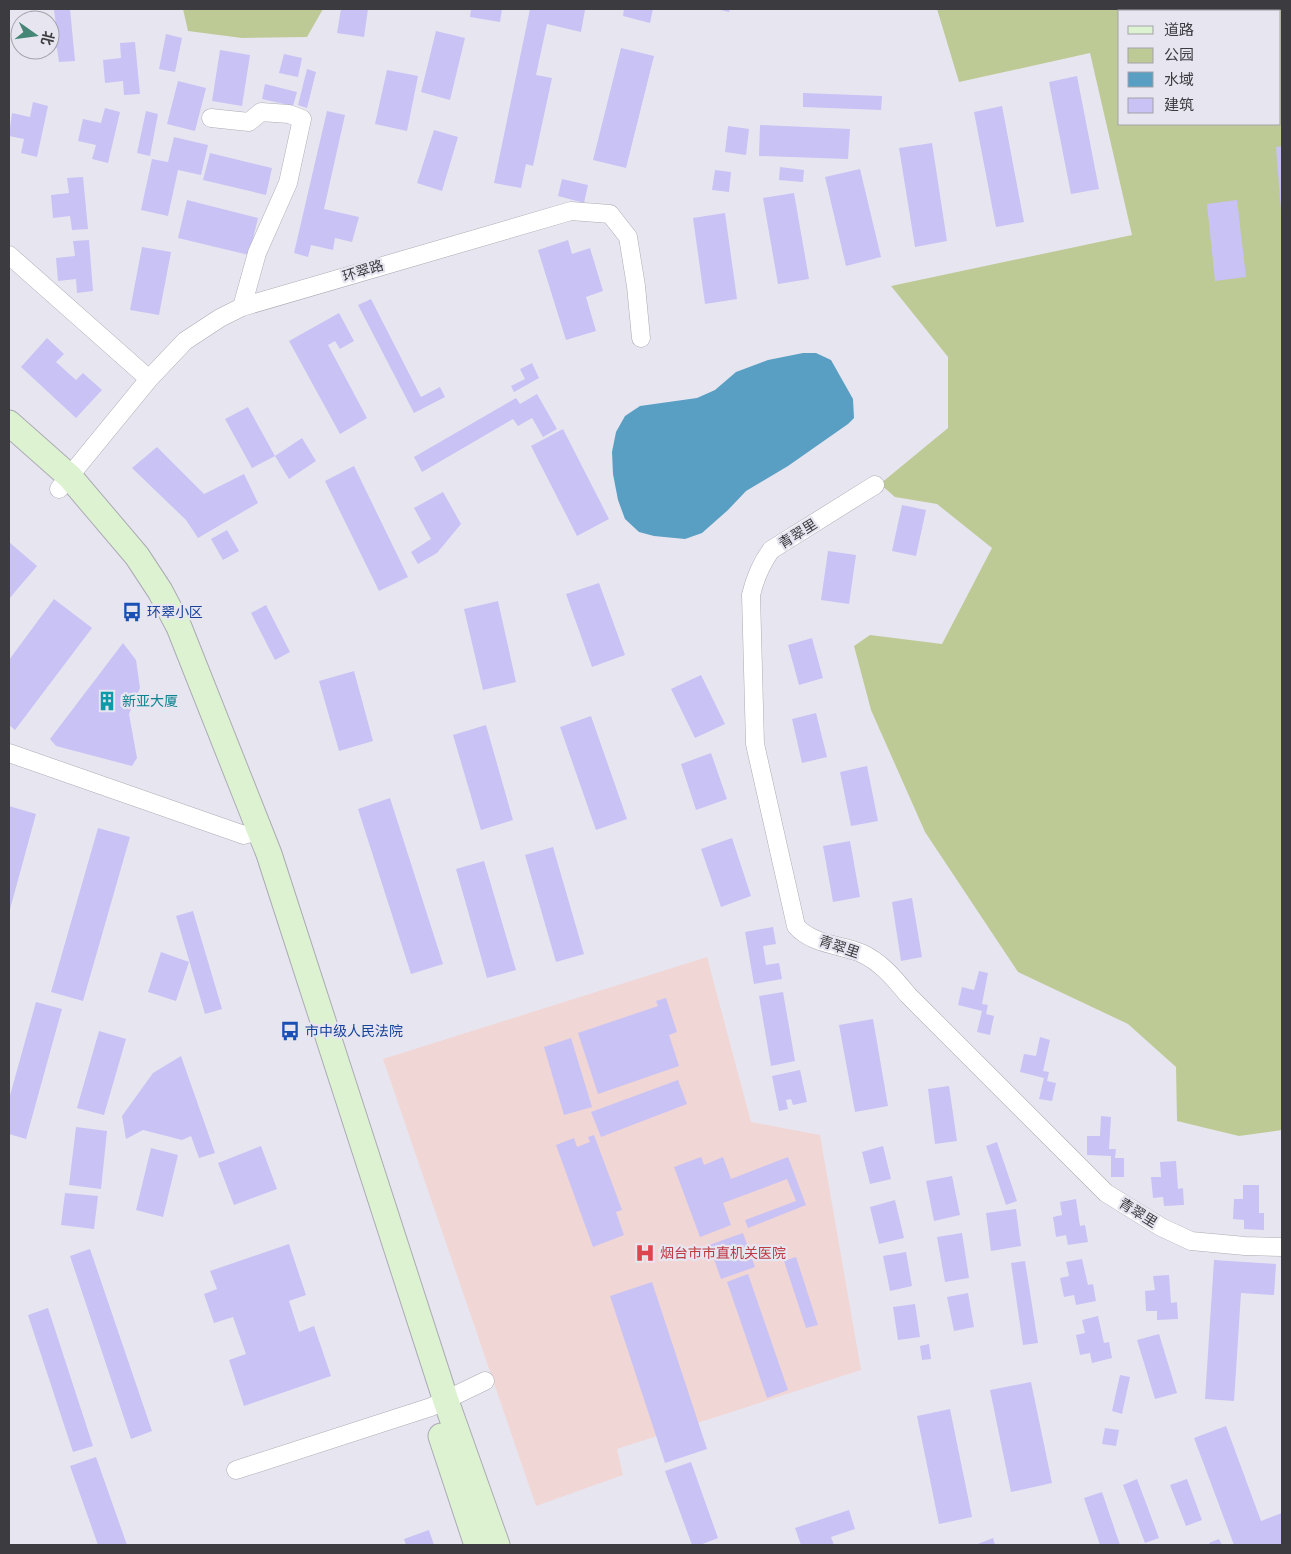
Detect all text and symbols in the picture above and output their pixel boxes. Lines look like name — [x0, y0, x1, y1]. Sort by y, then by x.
north arrow — [10, 10, 60, 60]
legend — [1118, 10, 1281, 125]
text: 道路 — [1164, 21, 1194, 39]
text: 北 — [37, 29, 57, 47]
text: 公园 — [1164, 46, 1194, 64]
text: 水域 — [1164, 71, 1194, 89]
text: 建筑 — [1164, 96, 1194, 114]
street label: 环翠路 — [340, 257, 386, 285]
street label: 青翠里 — [776, 516, 820, 552]
bus stop icon: 环翠小区 — [121, 601, 143, 623]
place label: 环翠小区 — [147, 604, 203, 621]
building icon: 新亚大厦 — [96, 690, 118, 712]
place label: 新亚大厦 — [122, 693, 178, 710]
street label: 青翠里 — [816, 932, 862, 962]
bus stop icon: 市中级人民法院 — [279, 1020, 301, 1042]
place label: 市中级人民法院 — [305, 1023, 403, 1040]
street label: 青翠里 — [1116, 1195, 1160, 1231]
hospital icon: 烟台市市直机关医院 — [634, 1242, 656, 1264]
place label: 烟台市市直机关医院 — [660, 1245, 786, 1262]

